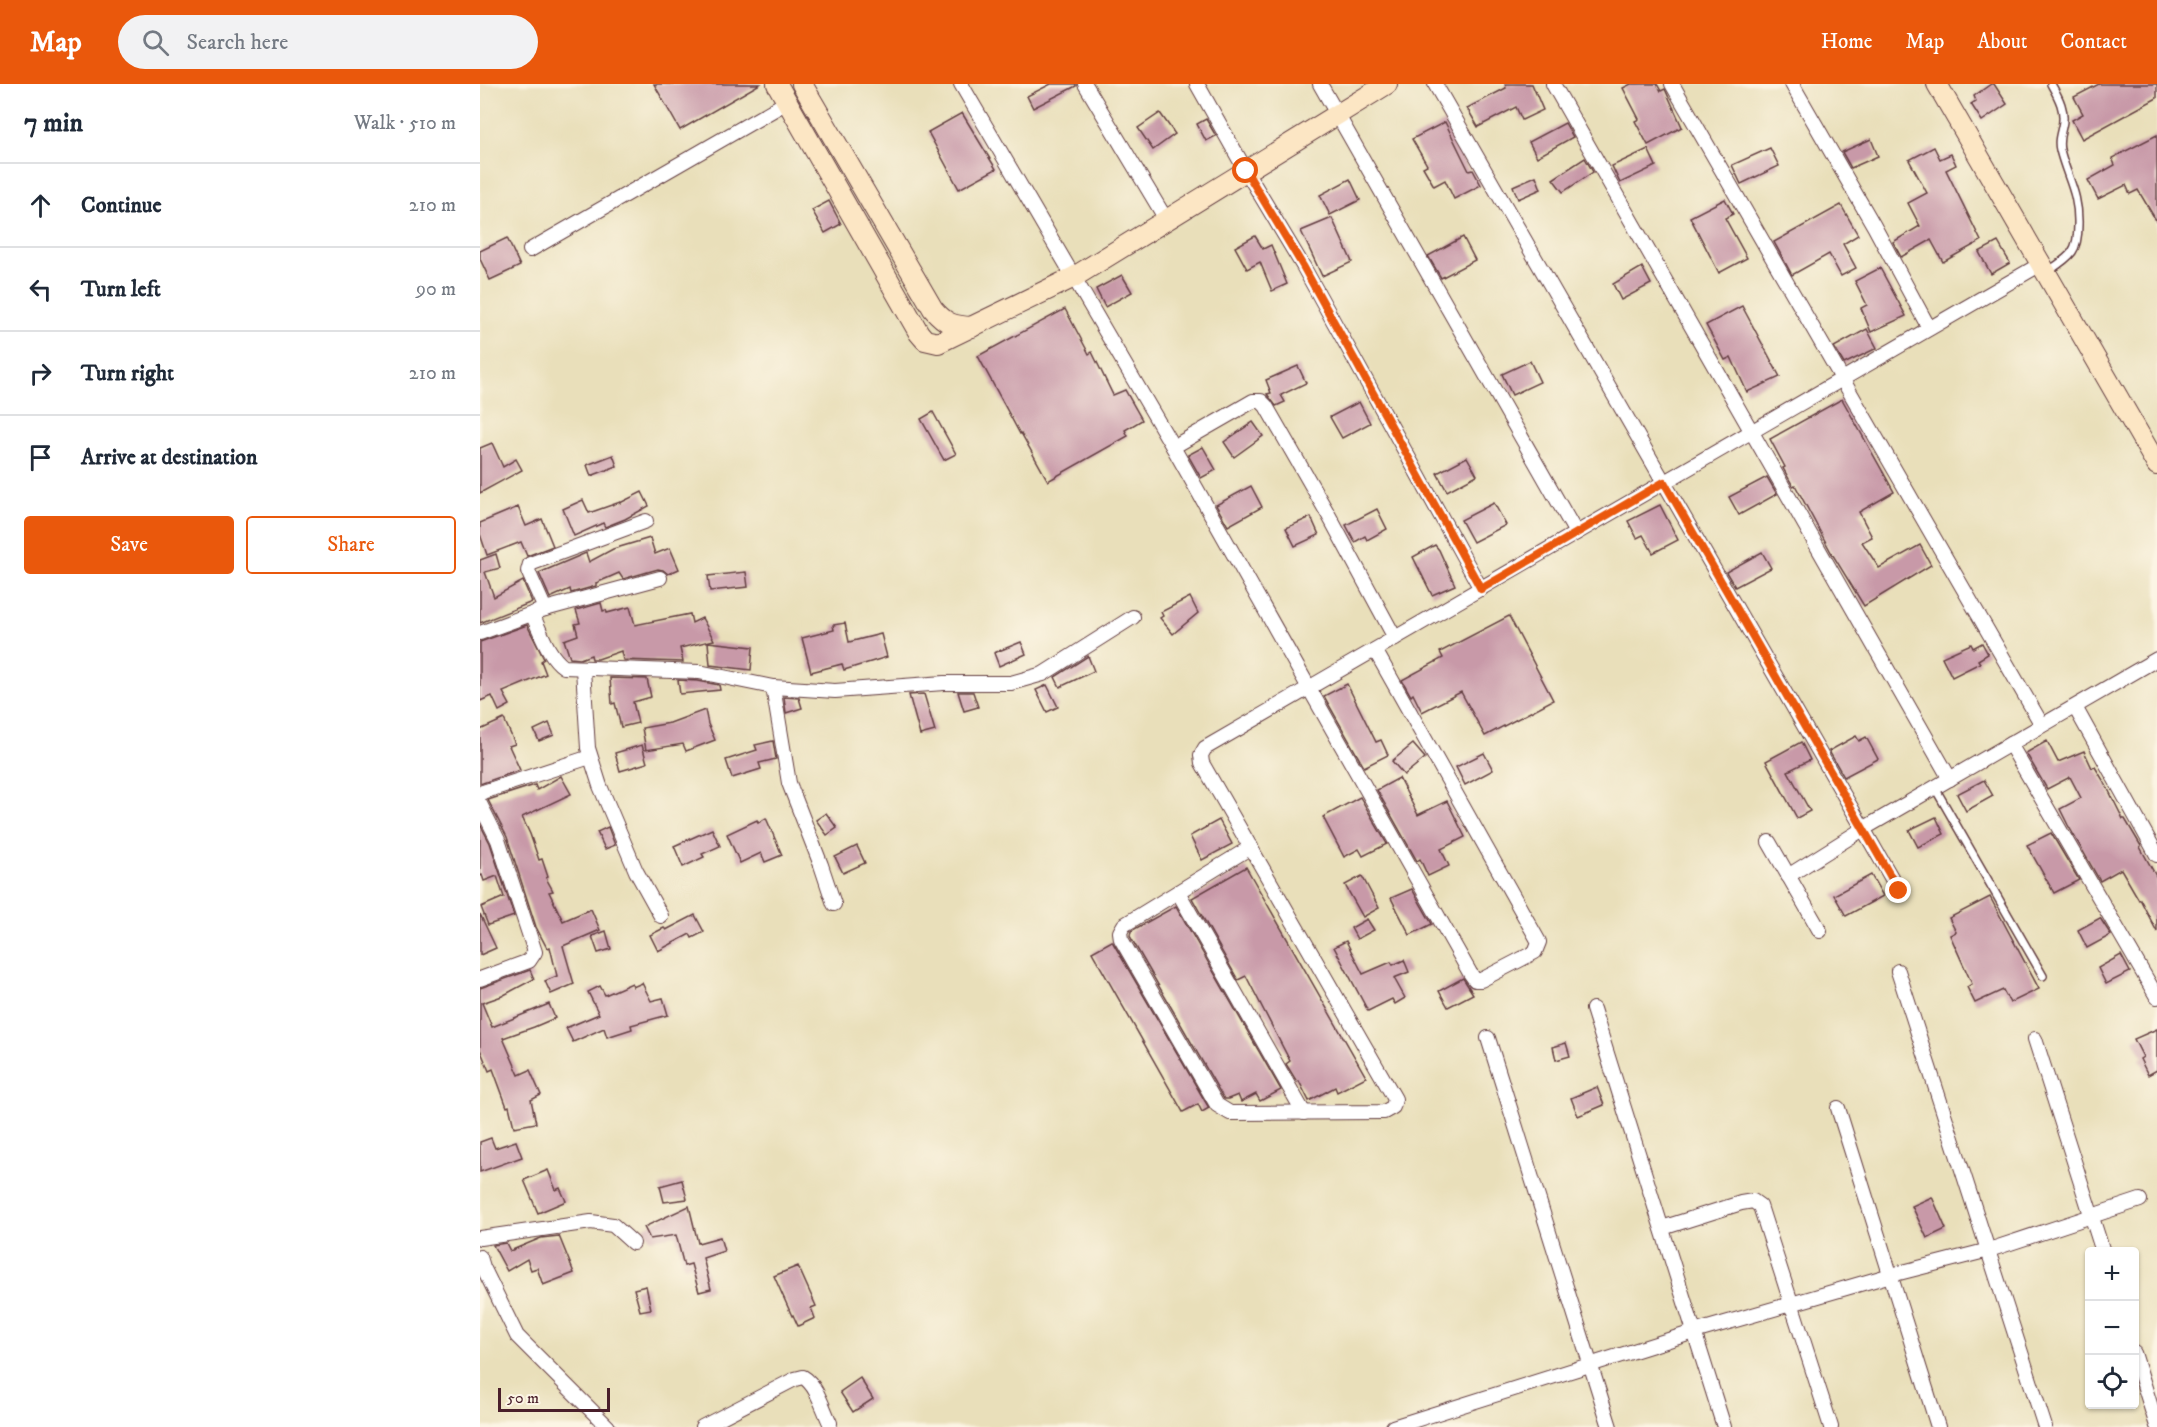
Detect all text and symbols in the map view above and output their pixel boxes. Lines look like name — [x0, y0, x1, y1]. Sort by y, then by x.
search box — [118, 15, 538, 69]
text: Map — [30, 25, 82, 60]
icon: search — [139, 26, 172, 59]
text: Search here — [187, 29, 288, 56]
text: Home — [1821, 29, 1873, 55]
text: Map — [1906, 29, 1944, 55]
text: About — [1977, 29, 2028, 55]
text: Contact — [2061, 29, 2127, 55]
text: 7 min — [24, 107, 83, 140]
text: Walk · 510 m — [354, 111, 456, 136]
route start — [1232, 157, 1258, 183]
icon: ahead — [24, 189, 57, 222]
text: Continue — [81, 192, 162, 219]
text: 210 m — [409, 193, 456, 218]
icon: left — [24, 273, 57, 306]
text: Turn left — [81, 276, 161, 303]
text: 90 m — [416, 277, 456, 302]
icon: right — [24, 357, 57, 390]
text: Turn right — [81, 360, 174, 387]
text: 210 m — [409, 361, 456, 386]
icon: arrive — [24, 441, 57, 474]
text: Arrive at destination — [81, 444, 258, 471]
button: Save — [24, 516, 234, 574]
button: Share — [246, 516, 456, 574]
route end — [1885, 877, 1911, 903]
map controls — [2085, 1247, 2139, 1409]
button: + — [2085, 1247, 2139, 1301]
button: − — [2085, 1301, 2139, 1355]
button: locate — [2085, 1355, 2139, 1409]
scale bar — [498, 1385, 610, 1412]
text: 50 m — [507, 1388, 539, 1408]

